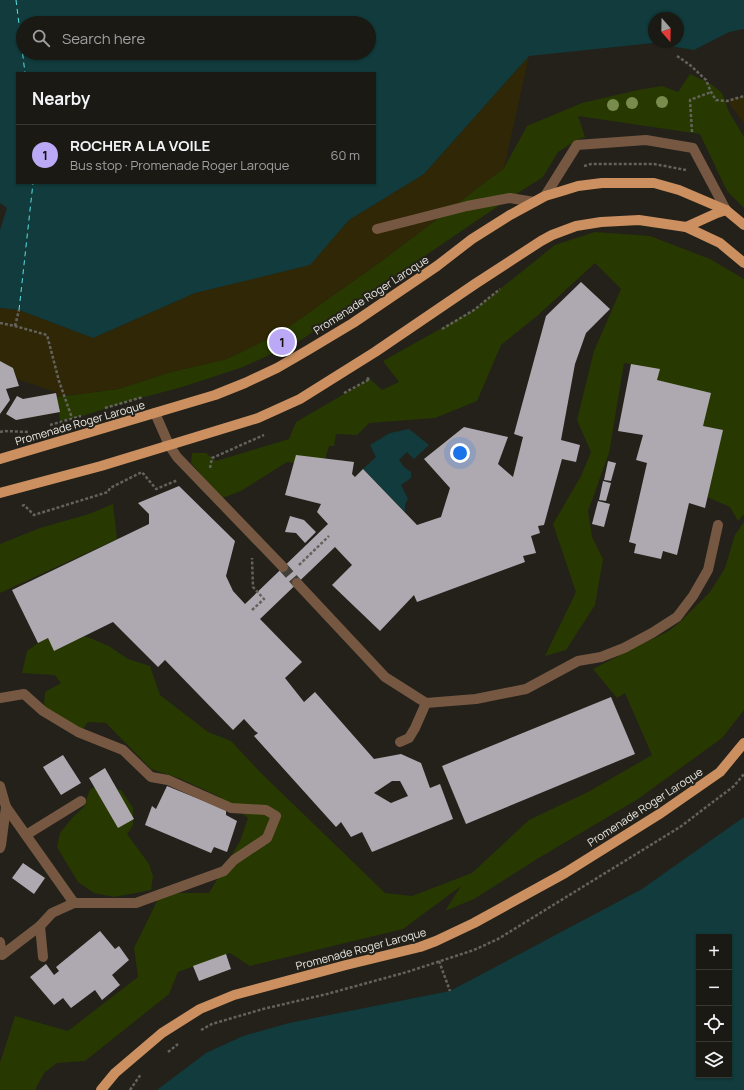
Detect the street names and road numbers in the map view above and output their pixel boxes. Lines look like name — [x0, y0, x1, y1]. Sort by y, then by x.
street label: Promenade Roger Laroque — [310, 251, 432, 337]
street label: Promenade Roger Laroque — [13, 397, 147, 448]
street label: Promenade Roger Laroque — [584, 763, 706, 849]
street label: Promenade Roger Laroque — [294, 924, 428, 973]

